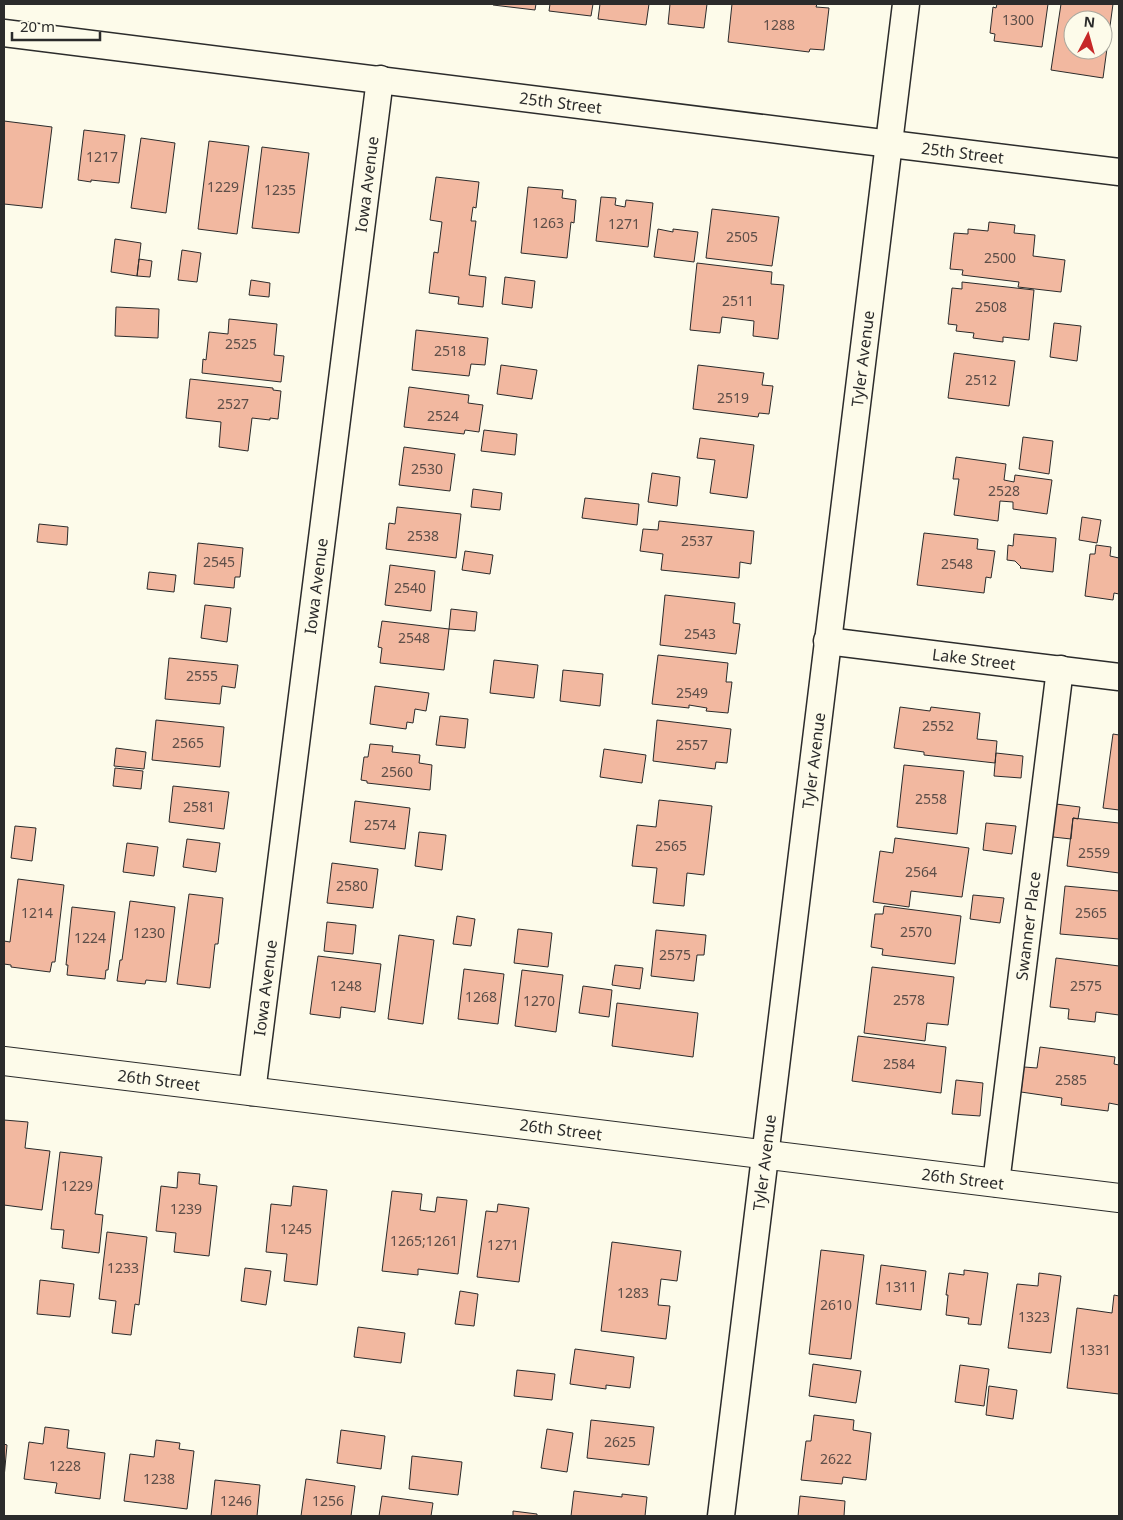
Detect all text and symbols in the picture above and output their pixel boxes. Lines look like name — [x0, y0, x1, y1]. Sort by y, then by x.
scale bar — [12, 10, 100, 42]
house number: 1300 — [1002, 10, 1034, 29]
north arrow — [1063, 10, 1113, 60]
text: N — [1083, 12, 1096, 32]
house number: 1288 — [763, 15, 795, 34]
text: 20 m — [20, 16, 55, 36]
street label: 25th Street — [518, 87, 603, 119]
street label: Iowa Avenue — [350, 135, 384, 234]
street label: 25th Street — [920, 137, 1005, 169]
house number: 1217 — [86, 147, 118, 166]
house number: 1229 — [207, 177, 239, 196]
house number: 1235 — [264, 180, 296, 199]
house number: 1263 — [532, 213, 564, 232]
house number: 1271 — [608, 214, 640, 233]
house number: 2505 — [726, 227, 758, 246]
house number: 2500 — [984, 248, 1016, 267]
house number: 2511 — [722, 291, 754, 310]
house number: 2508 — [975, 297, 1007, 316]
street label: Tyler Avenue — [846, 309, 879, 408]
house number: 2525 — [225, 334, 257, 353]
house number: 2518 — [434, 341, 466, 360]
house number: 2512 — [965, 370, 997, 389]
house number: 2519 — [717, 388, 749, 407]
house number: 2527 — [217, 394, 249, 413]
house number: 2524 — [427, 406, 459, 425]
house number: 2530 — [411, 459, 443, 478]
house number: 2528 — [988, 481, 1020, 500]
house number: 2538 — [407, 526, 439, 545]
house number: 2537 — [681, 531, 713, 550]
street label: Iowa Avenue — [299, 537, 333, 635]
house number: 2545 — [203, 552, 235, 571]
house number: 2548 — [941, 554, 973, 573]
house number: 2540 — [394, 578, 426, 597]
house number: 2543 — [684, 624, 716, 643]
house number: 2548 — [398, 628, 430, 647]
street label: Lake Street — [931, 643, 1017, 675]
house number: 2555 — [186, 666, 218, 685]
house number: 2549 — [676, 683, 708, 702]
street label: Tyler Avenue — [797, 711, 830, 810]
house number: 2552 — [922, 716, 954, 735]
house number: 2565 — [172, 733, 204, 752]
house number: 2557 — [676, 735, 708, 754]
house number: 2560 — [381, 762, 413, 781]
house number: 2558 — [915, 789, 947, 808]
house number: 2581 — [183, 797, 215, 816]
house number: 2574 — [364, 815, 396, 834]
house number: 2565 — [655, 836, 687, 855]
house number: 2559 — [1078, 843, 1110, 862]
house number: 2564 — [905, 862, 937, 881]
street label: Swanner Place — [1010, 870, 1046, 982]
house number: 2580 — [336, 876, 368, 895]
house number: 1214 — [21, 903, 53, 922]
house number: 2565 — [1075, 903, 1107, 922]
house number: 2570 — [900, 922, 932, 941]
house number: 1230 — [133, 923, 165, 942]
house number: 1224 — [74, 928, 106, 947]
street label: Iowa Avenue — [248, 938, 282, 1037]
house number: 2575 — [659, 945, 691, 964]
house number: 1248 — [330, 976, 362, 995]
house number: 2575 — [1070, 976, 1102, 995]
house number: 1268 — [465, 987, 497, 1006]
house number: 2578 — [893, 990, 925, 1009]
house number: 1270 — [523, 991, 555, 1010]
house number: 2584 — [883, 1054, 915, 1073]
street label: 26th Street — [116, 1064, 202, 1096]
house number: 2585 — [1055, 1070, 1087, 1089]
street label: 26th Street — [518, 1113, 603, 1145]
street label: Tyler Avenue — [747, 1113, 781, 1212]
street label: 26th Street — [920, 1163, 1005, 1195]
house number: 1229 — [61, 1176, 93, 1195]
house number: 1239 — [170, 1199, 202, 1218]
house number: 1245 — [280, 1219, 312, 1238]
house number: 1265;1261 — [390, 1231, 458, 1250]
house number: 1271 — [487, 1235, 519, 1254]
house number: 1233 — [107, 1258, 139, 1277]
house number: 1311 — [885, 1277, 917, 1296]
house number: 1283 — [617, 1283, 649, 1302]
house number: 2610 — [820, 1295, 852, 1314]
house number: 1323 — [1018, 1307, 1050, 1326]
house number: 1331 — [1079, 1340, 1111, 1359]
house number: 2625 — [604, 1432, 636, 1451]
house number: 2622 — [820, 1449, 852, 1468]
house number: 1228 — [49, 1456, 81, 1475]
house number: 1238 — [143, 1469, 175, 1488]
house number: 1246 — [220, 1491, 252, 1510]
house number: 1256 — [312, 1491, 344, 1510]

